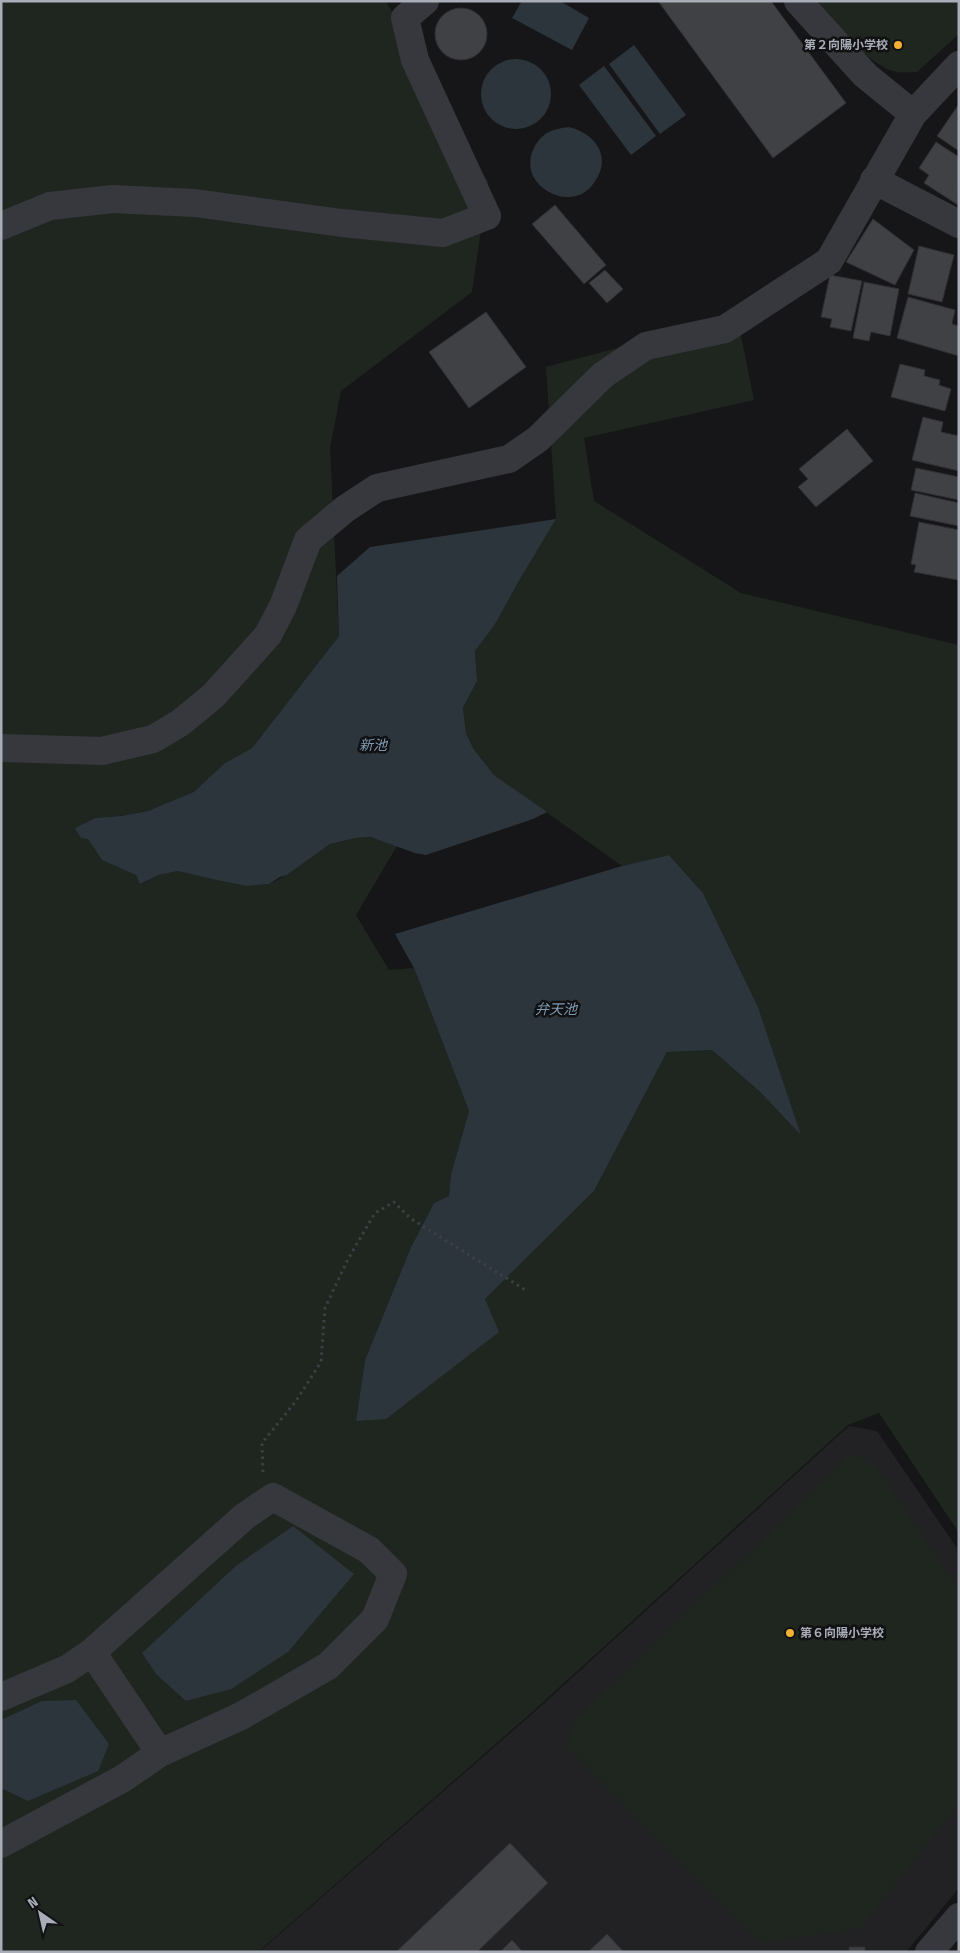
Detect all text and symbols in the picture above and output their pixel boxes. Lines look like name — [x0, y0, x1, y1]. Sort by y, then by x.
place label: 第２向陽小学校 — [804, 38, 888, 52]
marker: 第２向陽小学校 — [892, 39, 904, 51]
water label: 新池 — [359, 737, 389, 754]
water label: 弁天池 — [535, 1001, 579, 1018]
place label: 第６向陽小学校 — [800, 1626, 884, 1640]
marker: 第６向陽小学校 — [784, 1627, 796, 1639]
north arrow — [15, 1888, 65, 1938]
text: N — [25, 1893, 41, 1912]

